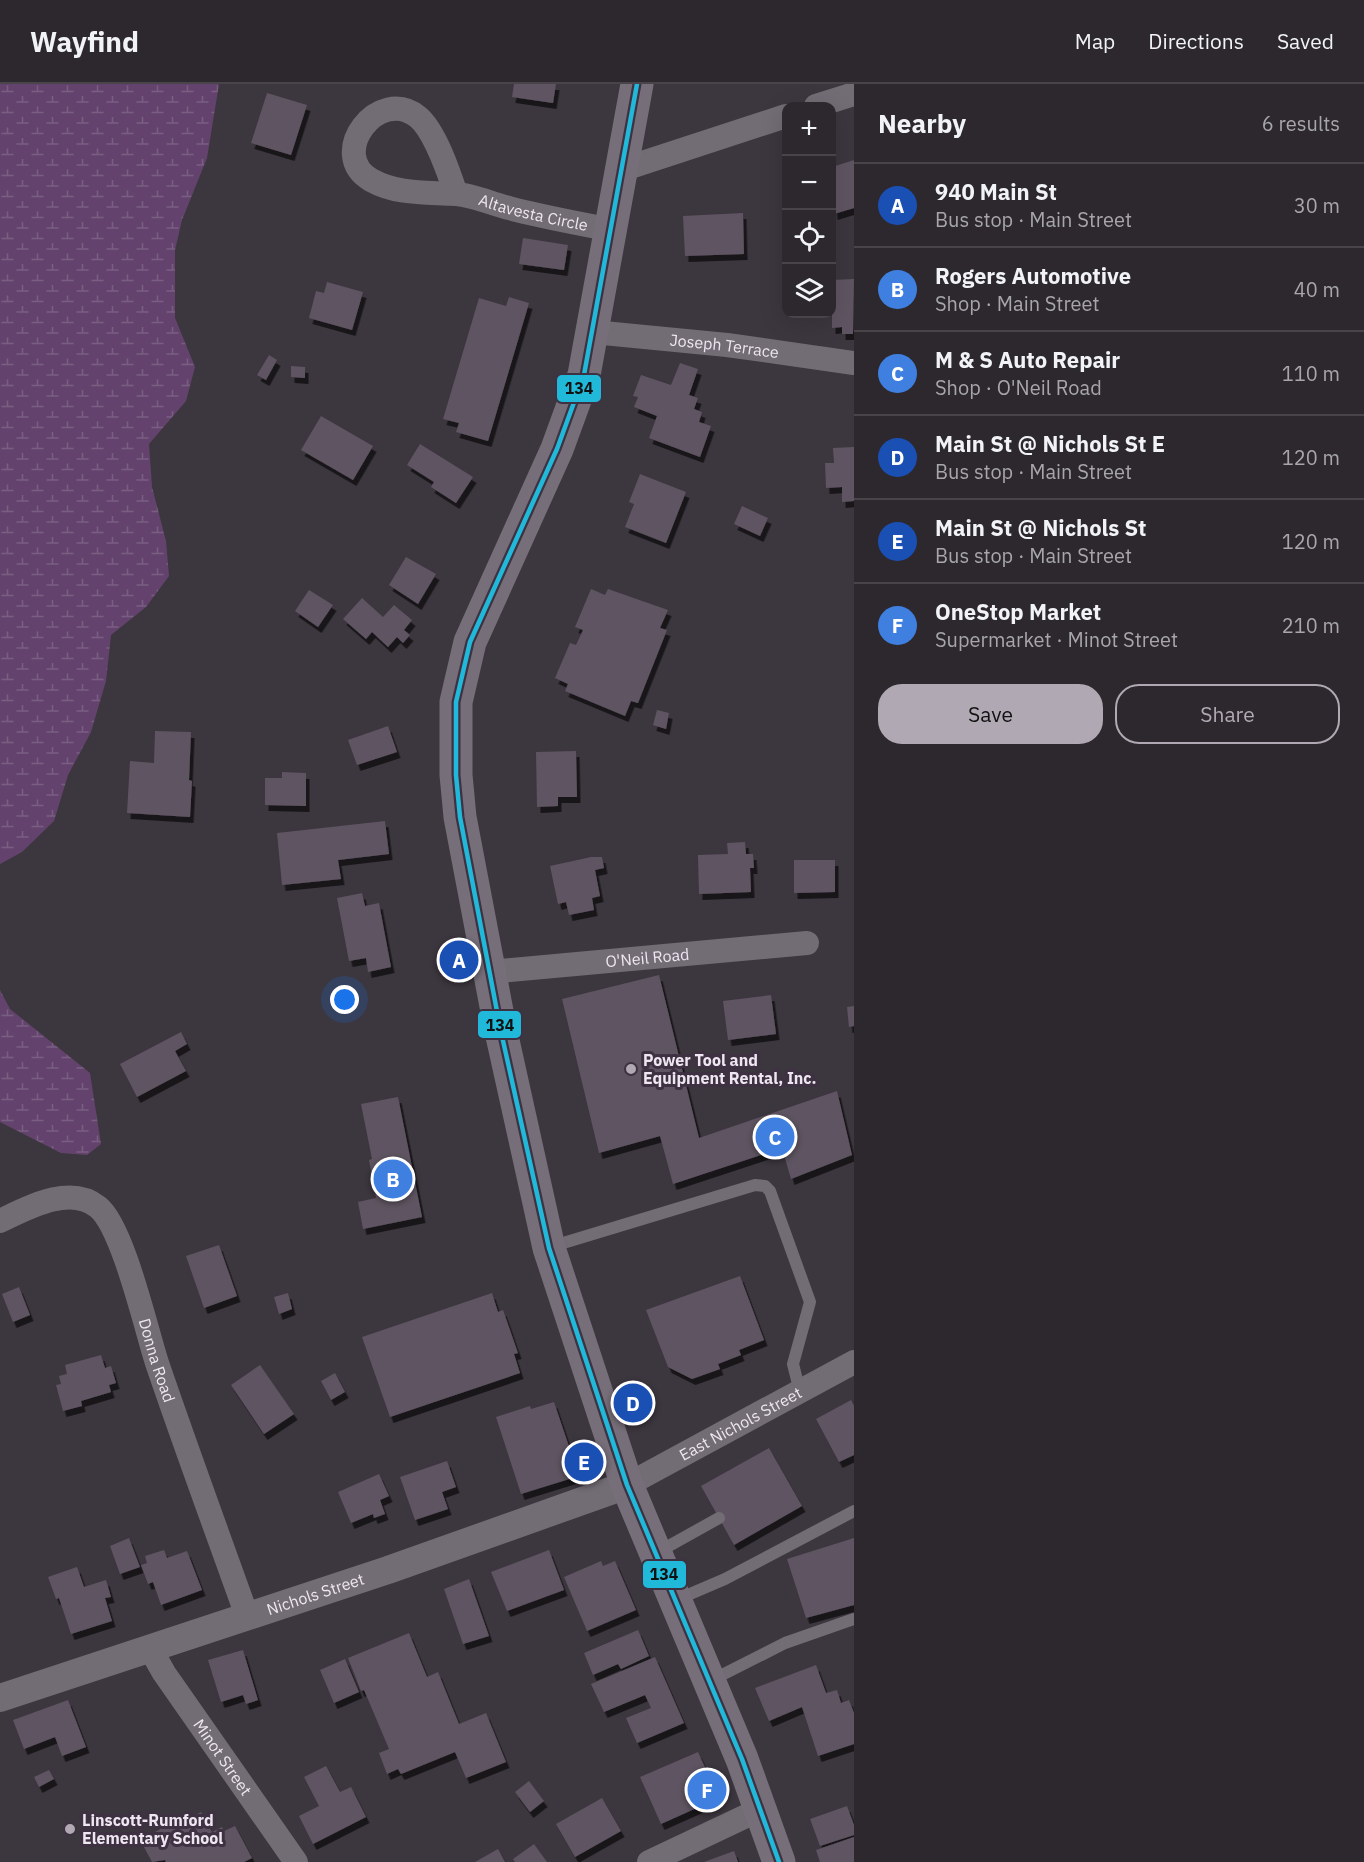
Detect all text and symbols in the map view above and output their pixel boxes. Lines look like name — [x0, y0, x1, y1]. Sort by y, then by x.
text: Wayfind — [30, 23, 139, 60]
text: Map — [1075, 27, 1115, 55]
text: Directions — [1148, 27, 1244, 55]
text: Saved — [1277, 27, 1334, 55]
map controls — [782, 102, 836, 318]
button: + — [782, 102, 836, 156]
text: Nearby — [878, 106, 966, 140]
text: 6 results — [1262, 110, 1340, 137]
button: − — [782, 156, 836, 210]
text: 940 Main St — [935, 177, 1057, 206]
street label: Altavesta Circle — [476, 189, 590, 235]
text: A — [891, 192, 904, 219]
text: 30 m — [1294, 192, 1340, 219]
text: Bus stop · Main Street — [935, 206, 1132, 233]
button: locate — [782, 210, 836, 264]
text: Rogers Automotive — [935, 261, 1131, 290]
button: layers — [782, 264, 836, 318]
text: B — [891, 276, 904, 303]
text: 40 m — [1294, 276, 1340, 303]
text: Shop · Main Street — [935, 290, 1100, 317]
street label: Joseph Terrace — [669, 329, 780, 362]
text: M & S Auto Repair — [935, 345, 1120, 374]
text: C — [891, 360, 904, 387]
text: 110 m — [1282, 360, 1340, 387]
line badge: 134 — [556, 374, 602, 403]
text: Shop · O'Neil Road — [935, 374, 1102, 401]
text: 134 — [565, 378, 594, 398]
text: Main St @ Nichols St E — [935, 429, 1165, 458]
text: D — [891, 444, 904, 471]
text: 120 m — [1282, 444, 1340, 471]
text: Bus stop · Main Street — [935, 458, 1132, 485]
text: Main St @ Nichols St — [935, 513, 1147, 542]
text: E — [891, 528, 904, 555]
text: 120 m — [1282, 528, 1340, 555]
text: Bus stop · Main Street — [935, 542, 1132, 569]
text: OneStop Market — [935, 597, 1101, 626]
text: F — [892, 612, 903, 639]
text: 210 m — [1282, 612, 1340, 639]
text: Supermarket · Minot Street — [935, 626, 1178, 653]
button: Save — [878, 684, 1103, 744]
button: Share — [1115, 684, 1340, 744]
pin: A — [440, 938, 478, 982]
street label: O'Neil Road — [605, 944, 690, 971]
your location — [330, 985, 359, 1014]
line badge: 134 — [477, 1010, 522, 1039]
text: 134 — [486, 1015, 515, 1035]
place label: Power Tool and Equipment Rental, Inc. — [643, 1050, 817, 1088]
marker: Power Tool and Equipment Rental, Inc. — [624, 1062, 638, 1076]
pin: C — [756, 1114, 794, 1160]
pin: B — [374, 1156, 412, 1202]
street label: Donna Road — [135, 1316, 180, 1405]
pin: D — [614, 1380, 652, 1426]
street label: East Nichols Street — [676, 1382, 805, 1465]
pin: E — [564, 1440, 604, 1484]
line badge: 134 — [642, 1560, 687, 1589]
text: 134 — [650, 1564, 679, 1584]
street label: Nichols Street — [264, 1569, 367, 1619]
street label: Minot Street — [189, 1715, 256, 1799]
pin: F — [688, 1768, 726, 1812]
place label: Linscott-Rumford Elementary School — [82, 1810, 223, 1848]
marker: Linscott-Rumford Elementary School — [63, 1822, 77, 1836]

